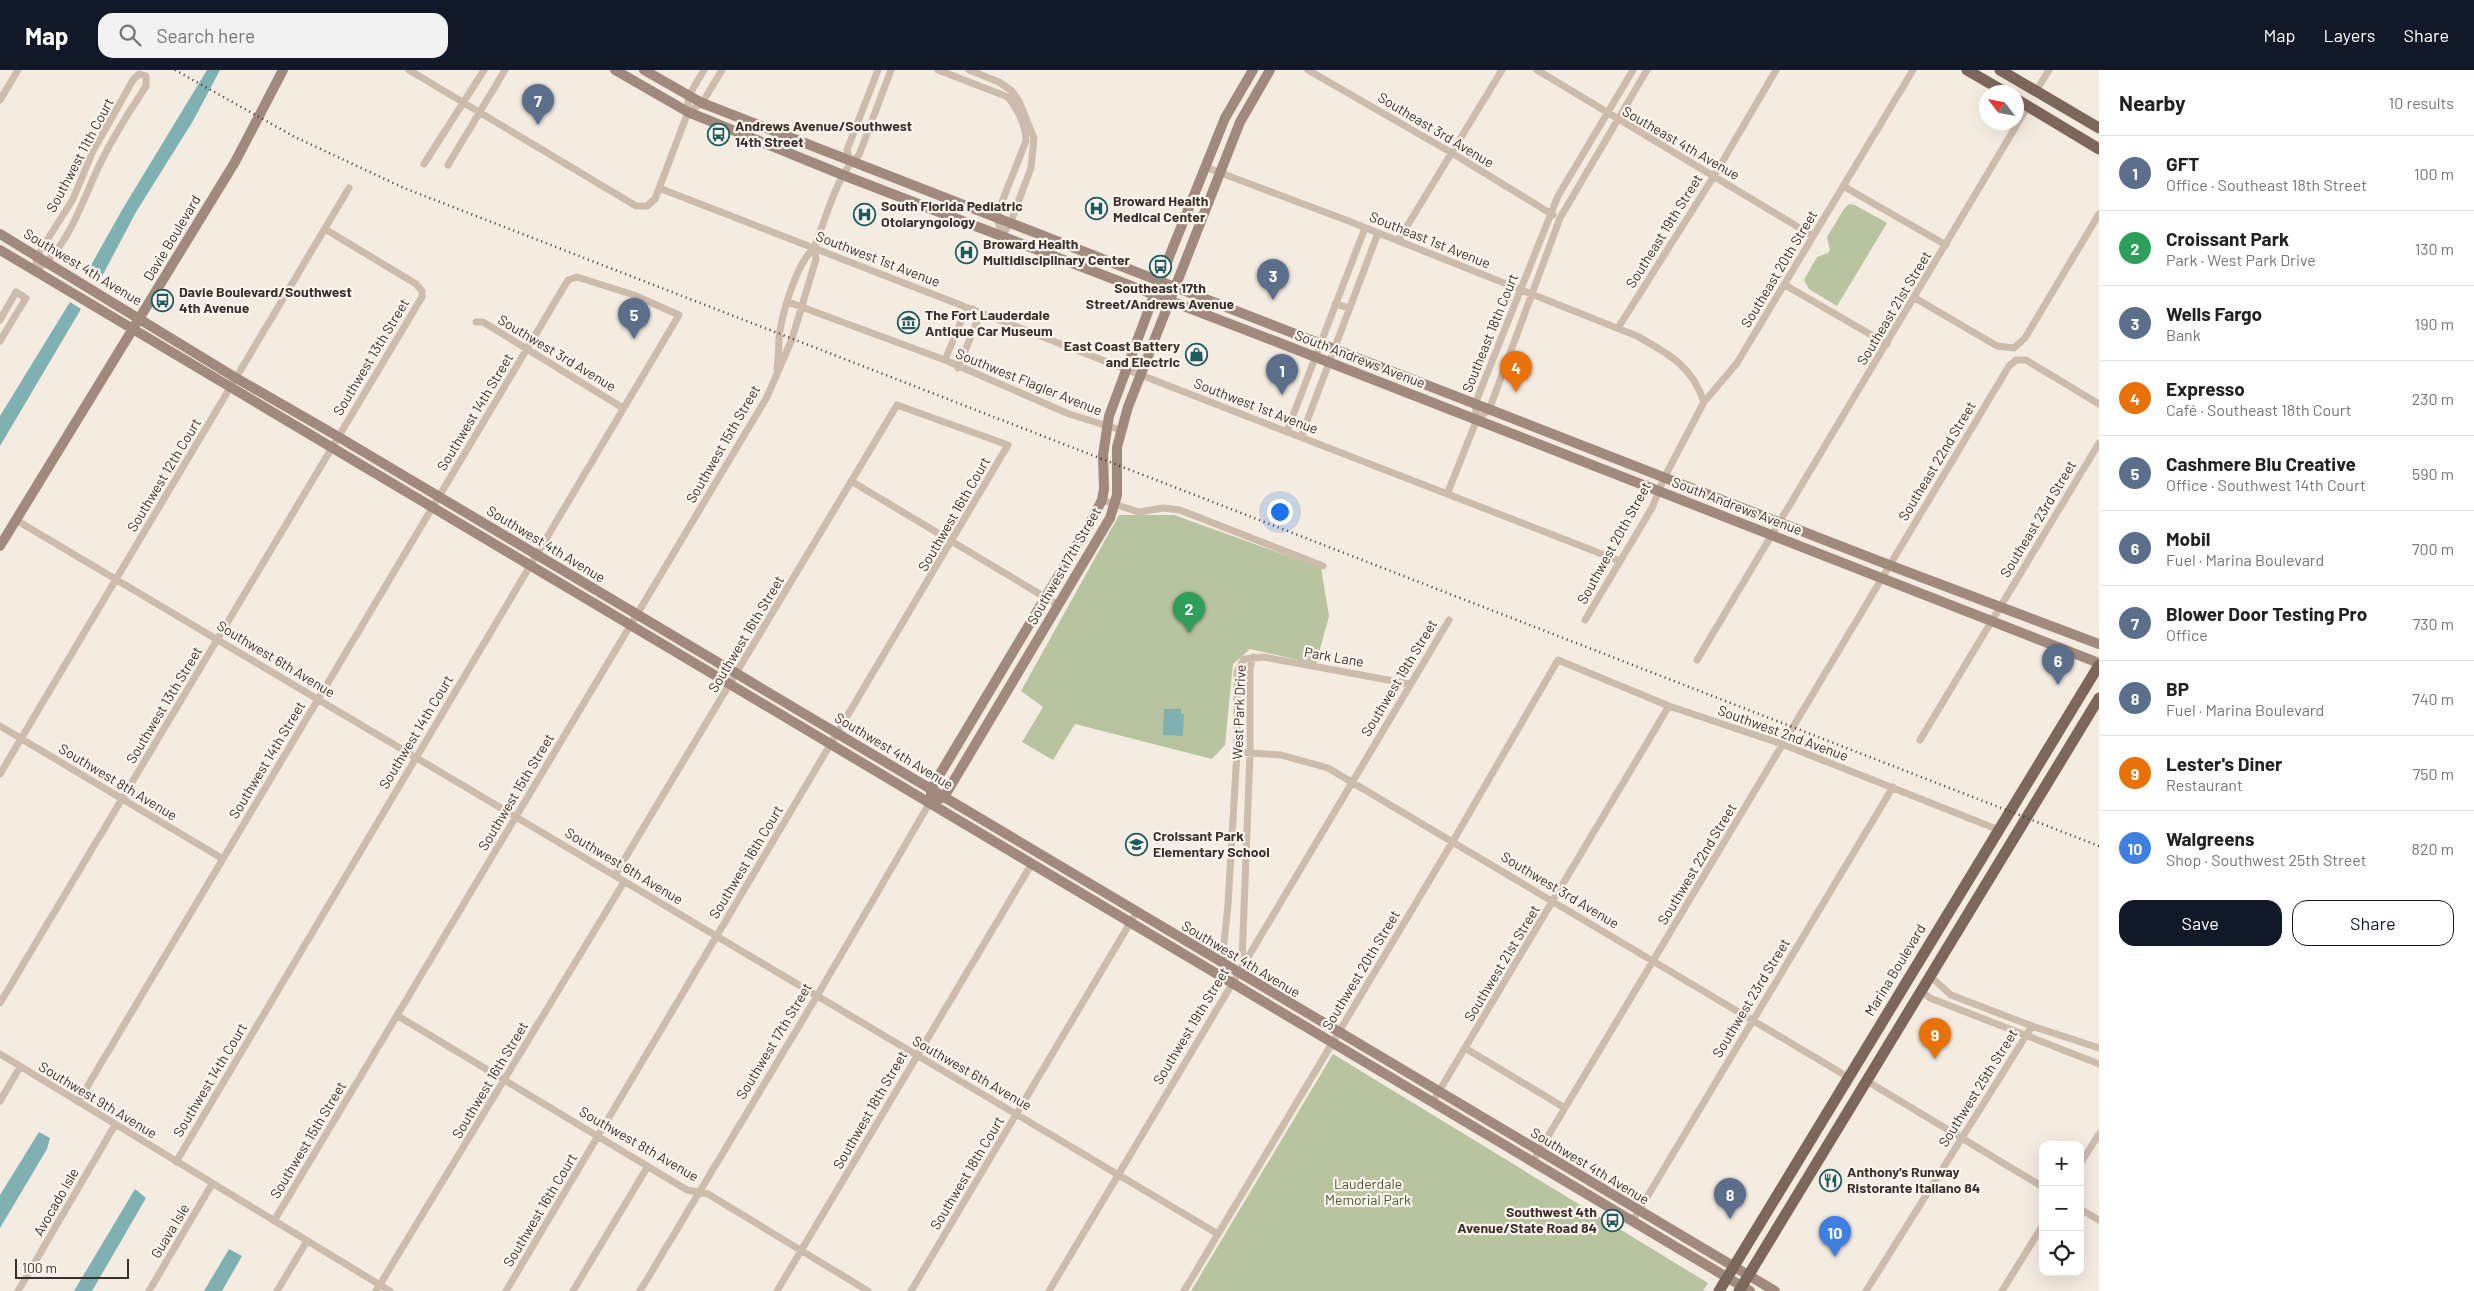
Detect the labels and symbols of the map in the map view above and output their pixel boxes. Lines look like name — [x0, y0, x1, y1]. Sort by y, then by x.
pin: 7 — [522, 84, 554, 125]
north arrow — [1979, 85, 2024, 130]
street label: Southeast 3rd Avenue — [1375, 88, 1497, 171]
street label: Southwest 11th Court — [42, 95, 117, 215]
street label: Southeast 4th Avenue — [1620, 102, 1743, 183]
place label: Andrews Avenue/Southwest 14th Street — [735, 117, 912, 150]
bus stop icon: Andrews Avenue/Southwest 14th Street — [707, 122, 731, 146]
street label: Southeast 19th Street — [1622, 171, 1705, 291]
street label: Davie Boulevard — [139, 192, 204, 284]
place label: Broward Health Medical Center — [1113, 192, 1208, 225]
place label: South Florida Pediatric Otolaryngology — [881, 197, 1023, 230]
hospital icon: Broward Health Medical Center — [1085, 197, 1109, 221]
hospital icon: South Florida Pediatric Otolaryngology — [853, 202, 877, 226]
street label: Southeast 1st Avenue — [1367, 207, 1493, 272]
street label: Southeast 20th Street — [1737, 207, 1820, 331]
street label: Southwest 4th Avenue — [21, 224, 146, 309]
street label: Southwest 1st Avenue — [814, 227, 943, 290]
place label: Broward Health Multidisciplinary Center — [983, 235, 1131, 268]
hospital icon: Broward Health Multidisciplinary Center — [955, 240, 979, 264]
street label: Southeast 21st Street — [1853, 248, 1934, 368]
bus stop icon: Southeast 17th Street/Andrews Avenue — [1148, 254, 1172, 278]
pin: 3 — [1257, 259, 1289, 300]
street label: Southeast 18th Court — [1458, 271, 1521, 395]
place label: Southeast 17th Street/Andrews Avenue — [1086, 279, 1235, 312]
place label: Davie Boulevard/Southwest 4th Avenue — [179, 283, 352, 316]
bus stop icon: Davie Boulevard/Southwest 4th Avenue — [151, 288, 175, 312]
street label: Southwest 13th Street — [329, 295, 412, 418]
pin: 5 — [618, 298, 650, 339]
place label: The Fort Lauderdale Antique Car Museum — [925, 306, 1053, 339]
street label: Southwest 3rd Avenue — [495, 311, 619, 395]
museum icon: The Fort Lauderdale Antique Car Museum — [897, 311, 921, 335]
street label: South Andrews Avenue — [1293, 326, 1428, 391]
place label: East Coast Battery and Electric — [1064, 337, 1180, 370]
shop icon: East Coast Battery and Electric — [1184, 342, 1208, 366]
street label: Southwest Flagler Avenue — [953, 344, 1105, 419]
street label: Southwest 14th Street — [433, 350, 516, 474]
pin: 4 — [1500, 351, 1532, 392]
pin: 1 — [1266, 354, 1298, 395]
street label: Southwest 1st Avenue — [1192, 374, 1321, 437]
street label: Southwest 15th Street — [682, 382, 763, 506]
street label: Southeast 22nd Street — [1894, 398, 1979, 523]
street label: Southwest 12th Court — [123, 415, 204, 535]
street label: Southwest 16th Court — [914, 454, 993, 574]
street label: Southeast 23rd Street — [1996, 457, 2079, 580]
street label: South Andrews Avenue — [1670, 473, 1805, 538]
street label: Southwest 20th Street — [1573, 479, 1654, 607]
your location — [1267, 499, 1293, 525]
street label: Southwest 4th Avenue — [484, 501, 609, 586]
street label: Southwest 17th Street — [1023, 504, 1104, 628]
street label: Southwest 16th Street — [704, 572, 787, 695]
pin: 2 — [1173, 592, 1205, 633]
street label: Southwest 19th Street — [1357, 616, 1440, 739]
street label: Southwest 6th Avenue — [214, 617, 338, 701]
street label: Southwest 13th Street — [122, 643, 205, 766]
street label: Park Lane — [1303, 643, 1365, 670]
pin: 6 — [2042, 644, 2074, 685]
street label: West Park Drive — [1228, 664, 1249, 760]
street label: Southwest 14th Court — [375, 672, 456, 792]
street label: Southwest 14th Street — [225, 698, 308, 822]
street label: Southwest 2nd Avenue — [1716, 701, 1851, 764]
street label: Southwest 4th Avenue — [832, 708, 957, 793]
street label: Southwest 15th Street — [474, 730, 557, 853]
street label: Southwest 8th Avenue — [56, 740, 180, 824]
street label: Southwest 22nd Street — [1654, 800, 1740, 928]
street label: Southwest 16th Court — [705, 802, 786, 921]
street label: Southwest 6th Avenue — [562, 824, 686, 908]
place label: Croissant Park Elementary School — [1153, 827, 1270, 860]
school or university icon: Croissant Park Elementary School — [1125, 832, 1149, 856]
street label: Southwest 3rd Avenue — [1498, 848, 1622, 932]
street label: Southwest 21st Street — [1460, 901, 1543, 1024]
street label: Southwest 20th Street — [1318, 907, 1403, 1033]
street label: Southwest 4th Avenue — [1179, 916, 1304, 1001]
street label: Marina Boulevard — [1860, 921, 1929, 1019]
street label: Southwest 23rd Street — [1708, 935, 1793, 1060]
street label: Southwest 19th Street — [1149, 964, 1232, 1087]
street label: Southwest 17th Street — [732, 979, 815, 1102]
street label: Southwest 16th Street — [448, 1018, 531, 1141]
pin: 9 — [1919, 1018, 1951, 1059]
street label: Southwest 14th Court — [169, 1020, 250, 1140]
street label: Southwest 25th Street — [1934, 1026, 2021, 1150]
street label: Southwest 6th Avenue — [910, 1032, 1035, 1114]
street label: Southwest 18th Street — [829, 1048, 910, 1172]
street label: Southwest 9th Avenue — [36, 1058, 160, 1142]
street label: Southwest 15th Street — [266, 1078, 349, 1201]
street label: Southwest 8th Avenue — [577, 1102, 702, 1185]
street label: Southwest 18th Court — [926, 1113, 1007, 1233]
street label: Southwest 4th Avenue — [1528, 1123, 1653, 1208]
street label: Southwest 16th Court — [499, 1150, 580, 1269]
place label: Anthony's Runway Ristorante Italiano 84 — [1847, 1163, 1980, 1196]
street label: Avocado Isle — [29, 1165, 82, 1239]
restaurant icon: Anthony's Runway Ristorante Italiano 84 — [1819, 1168, 1843, 1192]
park label: Lauderdale Memorial Park — [1325, 1175, 1411, 1208]
pin: 8 — [1714, 1178, 1746, 1219]
street label: Guava Isle — [147, 1200, 192, 1261]
place label: Southwest 4th Avenue/State Road 84 — [1457, 1203, 1597, 1236]
bus stop icon: Southwest 4th Avenue/State Road 84 — [1601, 1208, 1625, 1232]
pin: 10 — [1819, 1216, 1851, 1257]
scale bar — [15, 1256, 129, 1279]

